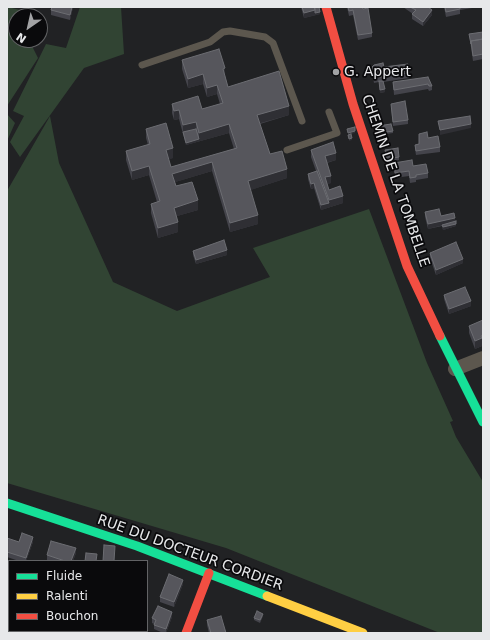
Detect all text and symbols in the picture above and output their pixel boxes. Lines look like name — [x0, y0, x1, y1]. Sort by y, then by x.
north arrow — [8, 8, 48, 48]
text: N — [14, 30, 29, 46]
place label: G. Appert — [344, 64, 411, 80]
marker: G. Appert — [331, 67, 341, 77]
street label: CHEMIN DE LA TOMBELLE — [358, 93, 432, 269]
street label: RUE DU DOCTEUR CORDIER — [95, 512, 285, 594]
legend — [8, 560, 148, 632]
text: Fluide — [46, 569, 82, 583]
text: Ralenti — [46, 589, 88, 603]
text: Bouchon — [46, 609, 98, 623]

